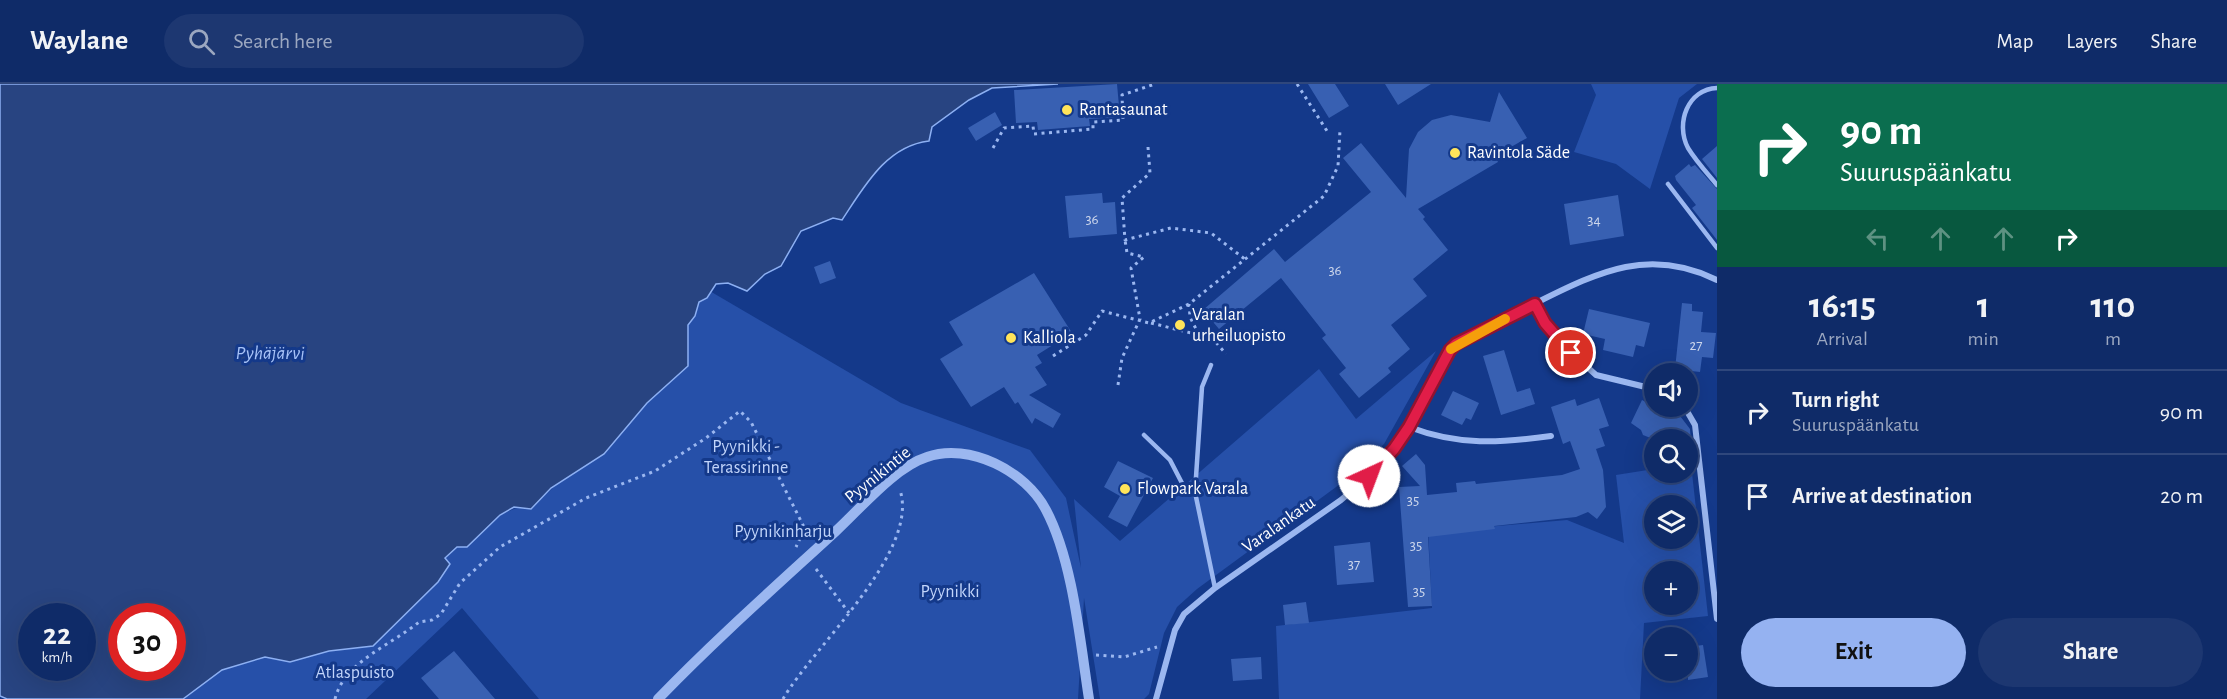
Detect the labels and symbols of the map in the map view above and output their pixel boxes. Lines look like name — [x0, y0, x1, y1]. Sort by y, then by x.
place label: Rantasaunat — [1079, 101, 1168, 119]
marker: Rantasaunat — [1060, 103, 1074, 117]
place label: Ravintola Säde — [1467, 144, 1570, 162]
marker: Ravintola Säde — [1448, 146, 1462, 160]
house number: 36 — [1085, 212, 1099, 227]
house number: 34 — [1587, 213, 1601, 228]
house number: 36 — [1328, 263, 1342, 278]
place label: Varalan urheiluopisto — [1192, 306, 1286, 345]
marker: Varalan urheiluopisto — [1173, 318, 1187, 332]
pin — [1545, 327, 1596, 378]
place label: Kalliola — [1023, 329, 1076, 347]
marker: Kalliola — [1004, 331, 1018, 345]
house number: 27 — [1689, 338, 1703, 353]
water label: Pyhäjärvi — [235, 343, 305, 363]
park label: Pyynikki - Terassirinne — [704, 438, 788, 477]
street label: Pyynikintie — [842, 443, 914, 507]
position arrow — [1337, 444, 1401, 508]
place label: Flowpark Varala — [1137, 480, 1248, 498]
marker: Flowpark Varala — [1118, 482, 1132, 496]
street label: Varalankatu — [1239, 493, 1319, 557]
house number: 35 — [1407, 493, 1419, 508]
park label: Pyynikinharju — [734, 523, 832, 541]
house number: 35 — [1410, 538, 1422, 553]
house number: 37 — [1348, 557, 1360, 572]
park label: Pyynikki — [920, 583, 980, 601]
house number: 35 — [1413, 584, 1425, 599]
speed limit sign: 30 — [108, 603, 186, 681]
park label: Atlaspuisto — [316, 664, 395, 682]

